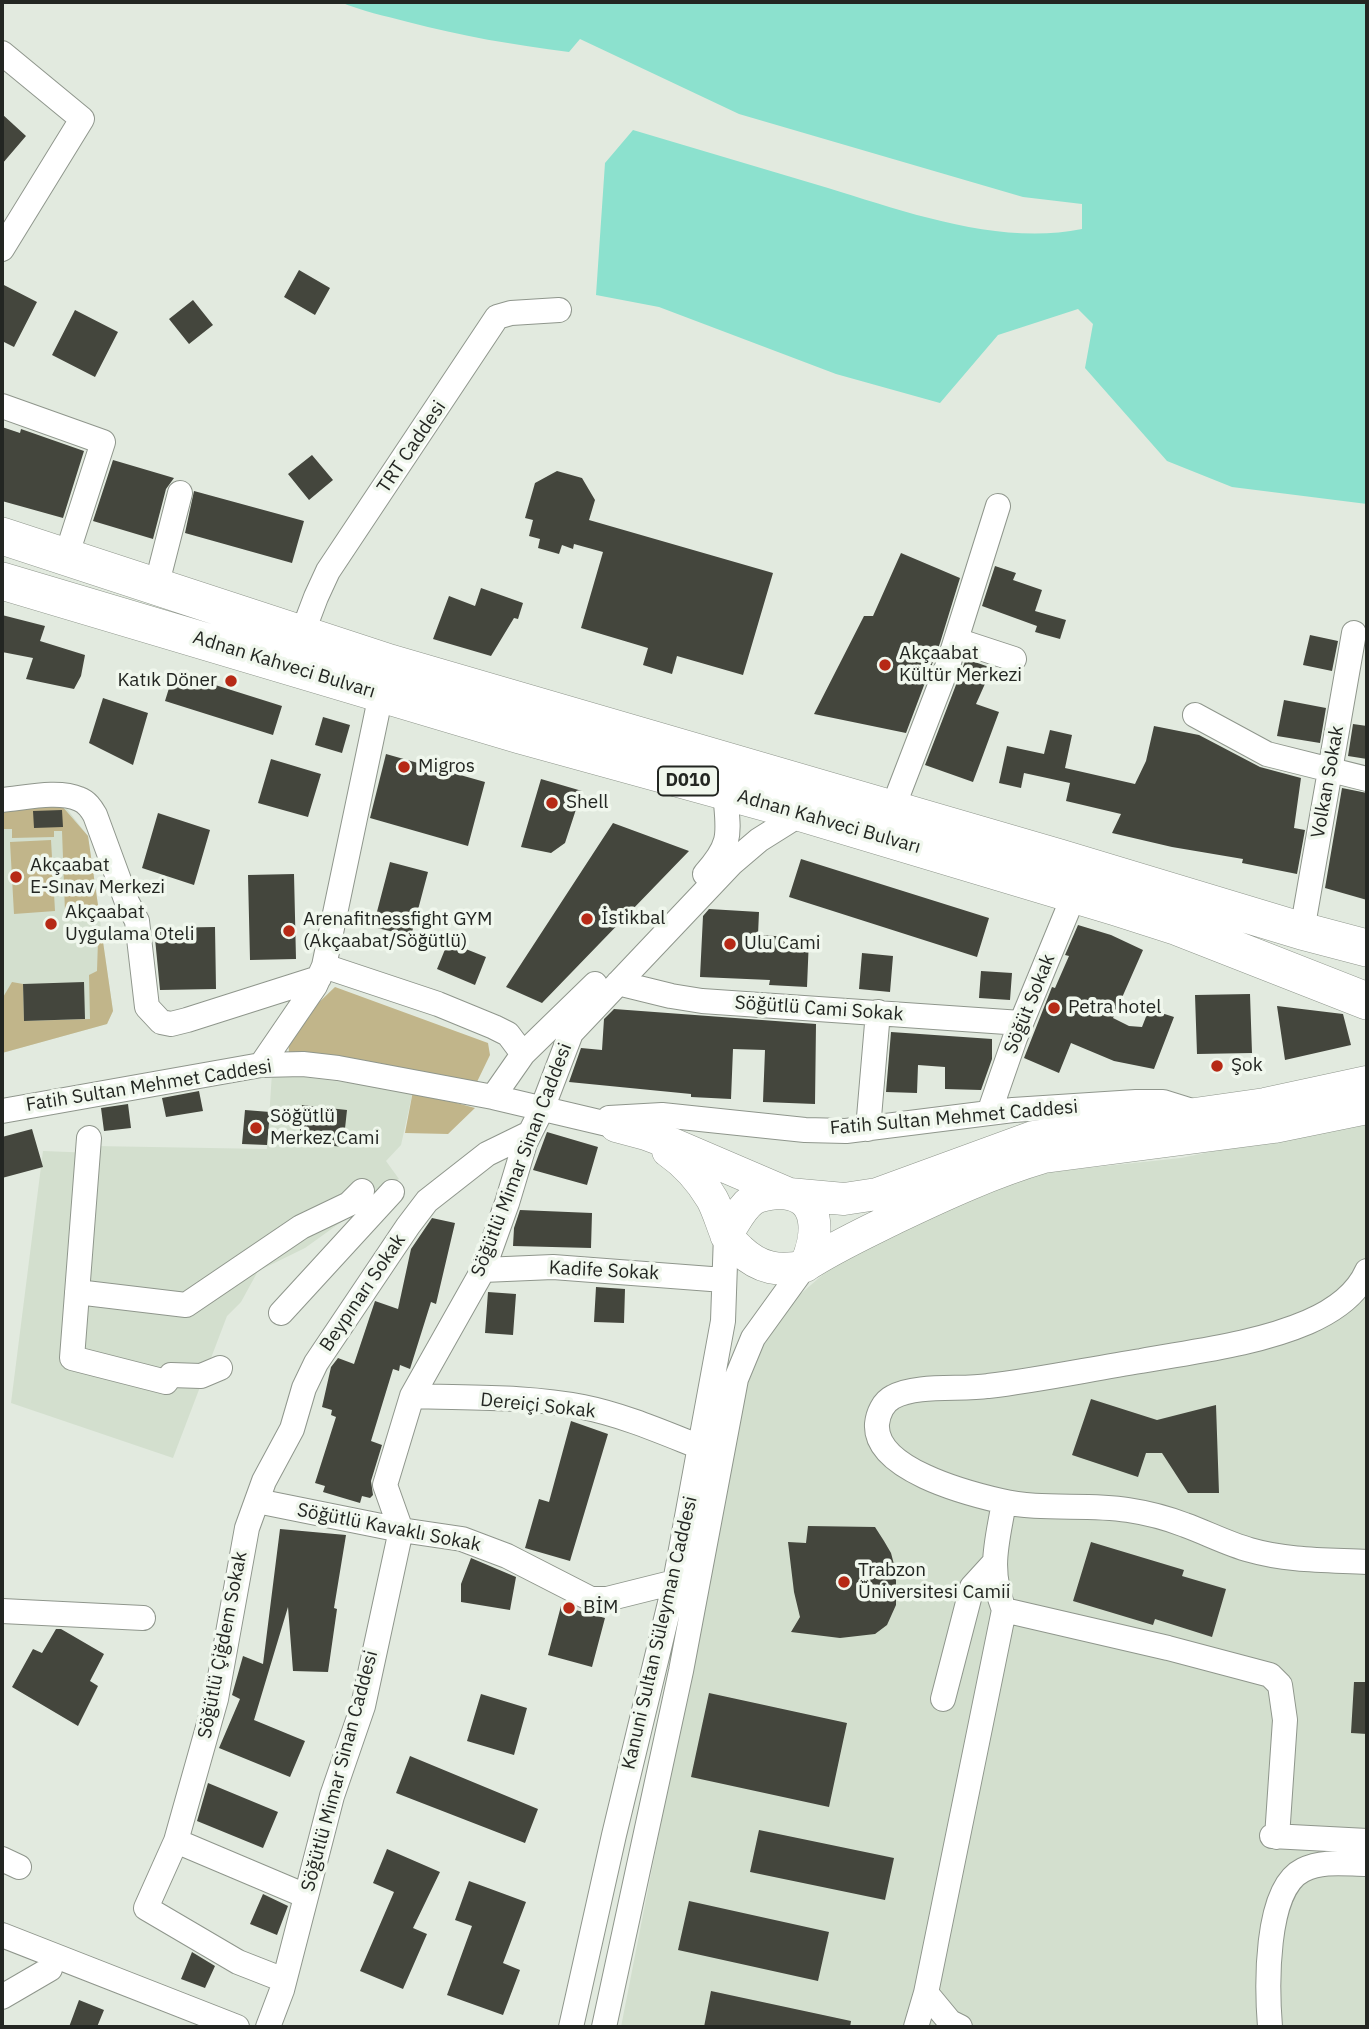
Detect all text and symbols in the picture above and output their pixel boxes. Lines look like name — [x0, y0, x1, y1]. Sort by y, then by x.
street label: TRT Caddesi — [373, 397, 451, 497]
street label: Adnan Kahveci Bulvarı — [190, 626, 378, 704]
place label: Akçaabat Kültür Merkezi — [899, 643, 1022, 687]
marker: Akçaabat Kültür Merkezi — [877, 657, 893, 673]
place label: Katık Döner — [118, 670, 217, 692]
marker: Katık Döner — [223, 673, 239, 689]
street label: Volkan Sokak — [1307, 724, 1349, 840]
place label: Migros — [418, 756, 475, 778]
marker: Migros — [396, 759, 412, 775]
road number: D010 — [658, 766, 718, 796]
street label: Adnan Kahveci Bulvarı — [735, 785, 923, 859]
place label: Shell — [566, 792, 609, 814]
marker: Shell — [544, 795, 560, 811]
place label: Akçaabat E-Sınav Merkezi — [30, 855, 165, 899]
marker: Akçaabat E-Sınav Merkezi — [8, 869, 24, 885]
place label: Akçaabat Uygulama Oteli — [65, 902, 194, 946]
place label: İstikbal — [601, 908, 665, 930]
place label: Arenafitnessfight GYM (Akçaabat/Söğütlü) — [303, 909, 492, 953]
marker: İstikbal — [579, 911, 595, 927]
marker: Akçaabat Uygulama Oteli — [43, 916, 59, 932]
marker: Arenafitnessfight GYM (Akçaabat/Söğütlü) — [281, 923, 297, 939]
place label: Ulu Cami — [744, 933, 821, 955]
marker: Ulu Cami — [722, 936, 738, 952]
street label: Söğüt Sokak — [1000, 951, 1060, 1057]
street label: Söğütlü Cami Sokak — [734, 992, 904, 1026]
place label: Petra hotel — [1068, 997, 1161, 1019]
marker: Petra hotel — [1046, 1000, 1062, 1016]
street label: Söğütlü Mimar Sinan Caddesi — [467, 1040, 577, 1280]
street label: Fatih Sultan Mehmet Caddesi — [24, 1055, 274, 1117]
place label: Şok — [1231, 1055, 1263, 1077]
marker: Şok — [1209, 1058, 1225, 1074]
street label: Fatih Sultan Mehmet Caddesi — [829, 1096, 1079, 1140]
place label: Söğütlü Merkez Cami — [270, 1106, 379, 1150]
marker: Söğütlü Merkez Cami — [248, 1120, 264, 1136]
street label: Beypınarı Sokak — [315, 1230, 411, 1356]
street label: Kadife Sokak — [548, 1257, 660, 1285]
street label: Dereiçi Sokak — [479, 1389, 597, 1423]
street label: Kanuni Sultan Süleyman Caddesi — [617, 1494, 703, 1772]
street label: Söğütlü Kavaklı Sokak — [295, 1499, 483, 1557]
street label: Söğütlü Çiğdem Sokak — [194, 1549, 252, 1741]
place label: Trabzon Üniversitesi Camii — [858, 1560, 1011, 1604]
marker: Trabzon Üniversitesi Camii — [836, 1574, 852, 1590]
place label: BİM — [583, 1597, 618, 1619]
marker: BİM — [561, 1600, 577, 1616]
street label: Söğütlü Mimar Sinan Caddesi — [297, 1648, 383, 1894]

